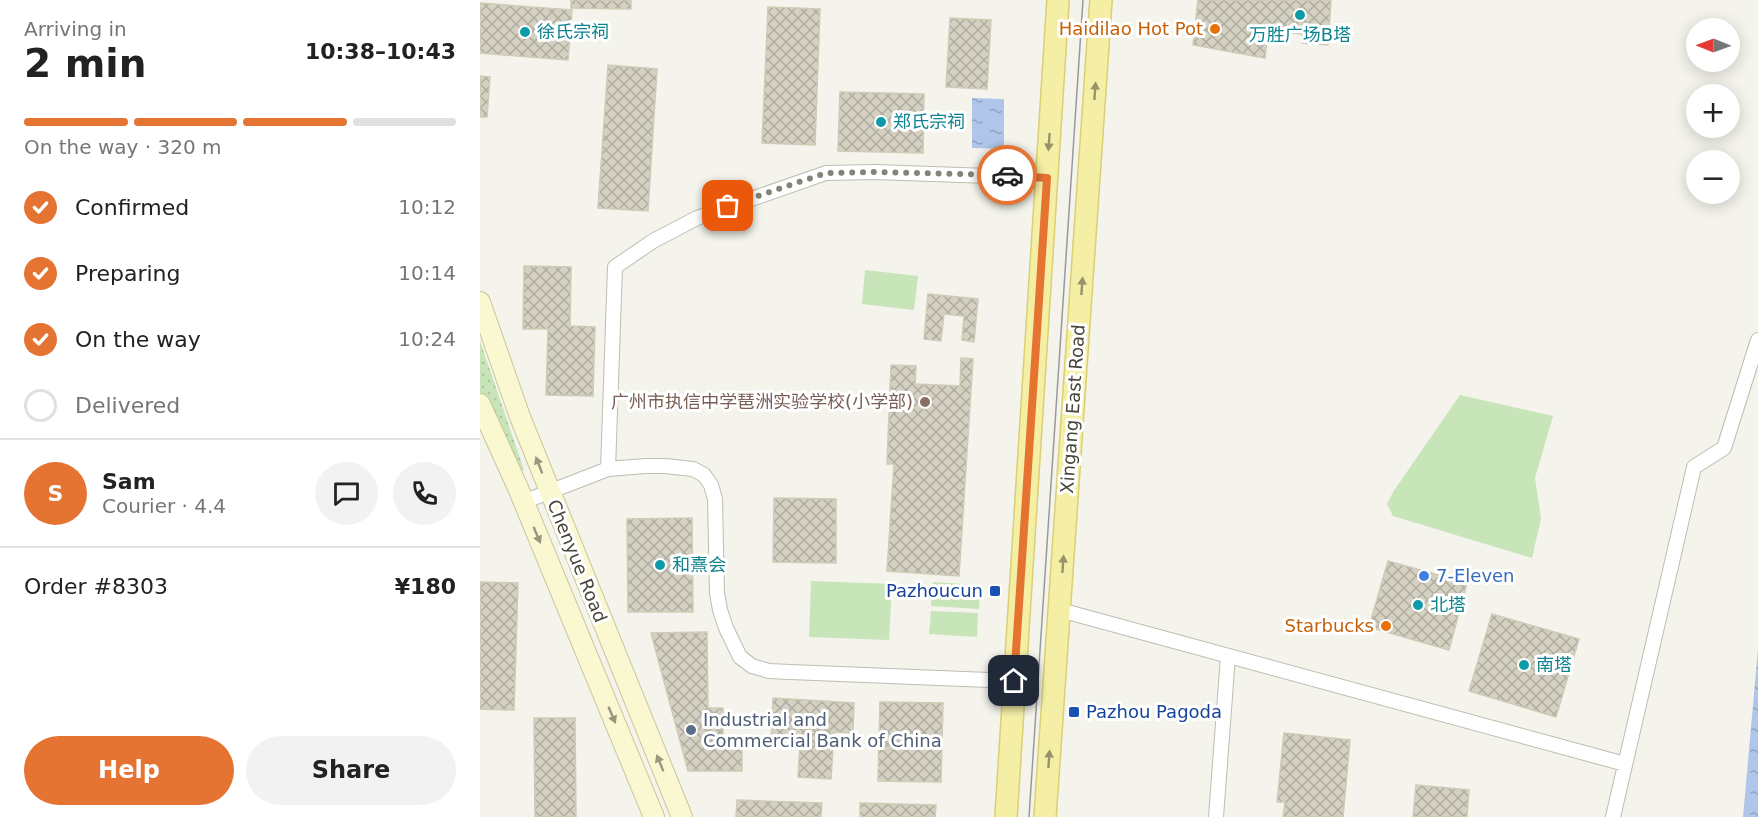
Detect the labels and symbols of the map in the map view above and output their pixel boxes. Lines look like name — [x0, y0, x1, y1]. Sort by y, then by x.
marker: 万胜广场B塔 — [1293, 8, 1307, 22]
place label: Haidilao Hot Pot — [1059, 18, 1203, 39]
north arrow — [1686, 18, 1740, 72]
place label: 徐氏宗祠 — [537, 21, 609, 42]
marker: Haidilao Hot Pot — [1208, 22, 1222, 36]
place label: 万胜广场B塔 — [1249, 24, 1351, 45]
marker: 徐氏宗祠 — [518, 25, 532, 39]
one-way arrow — [1090, 82, 1099, 101]
place label: 郑氏宗祠 — [893, 111, 965, 132]
marker: 郑氏宗祠 — [874, 115, 888, 129]
one-way arrow — [1044, 133, 1054, 152]
courier — [977, 145, 1037, 205]
pin — [702, 180, 753, 231]
one-way arrow — [1077, 276, 1086, 295]
street label: Xingang East Road — [1056, 324, 1089, 494]
place label: 广州市执信中学琶洲实验学校(小学部) — [611, 391, 913, 412]
marker: 广州市执信中学琶洲实验学校(小学部) — [918, 395, 932, 409]
one-way arrow — [534, 456, 544, 474]
street label: Chenyue Road — [543, 496, 612, 625]
one-way arrow — [532, 526, 542, 544]
place label: 和熹会 — [672, 554, 726, 575]
one-way arrow — [1058, 555, 1068, 574]
marker: 和熹会 — [653, 558, 667, 572]
place label: 7-Eleven — [1436, 565, 1515, 586]
marker: 7-Eleven — [1417, 569, 1431, 583]
place label: Pazhoucun — [886, 580, 983, 601]
marker: Pazhoucun — [988, 584, 1002, 598]
place label: 北塔 — [1430, 594, 1466, 615]
marker: 北塔 — [1411, 598, 1425, 612]
place label: Starbucks — [1285, 615, 1374, 636]
marker: Starbucks — [1379, 619, 1393, 633]
place label: 南塔 — [1536, 654, 1572, 675]
pin — [988, 655, 1039, 706]
marker: 南塔 — [1517, 658, 1531, 672]
place label: Pazhou Pagoda — [1086, 701, 1222, 722]
marker: Pazhou Pagoda — [1067, 705, 1081, 719]
one-way arrow — [607, 706, 617, 724]
place label: Industrial and Commercial Bank of China — [703, 709, 942, 751]
marker: Industrial and Commercial Bank of China — [684, 723, 698, 737]
one-way arrow — [1045, 749, 1054, 768]
one-way arrow — [655, 754, 664, 772]

